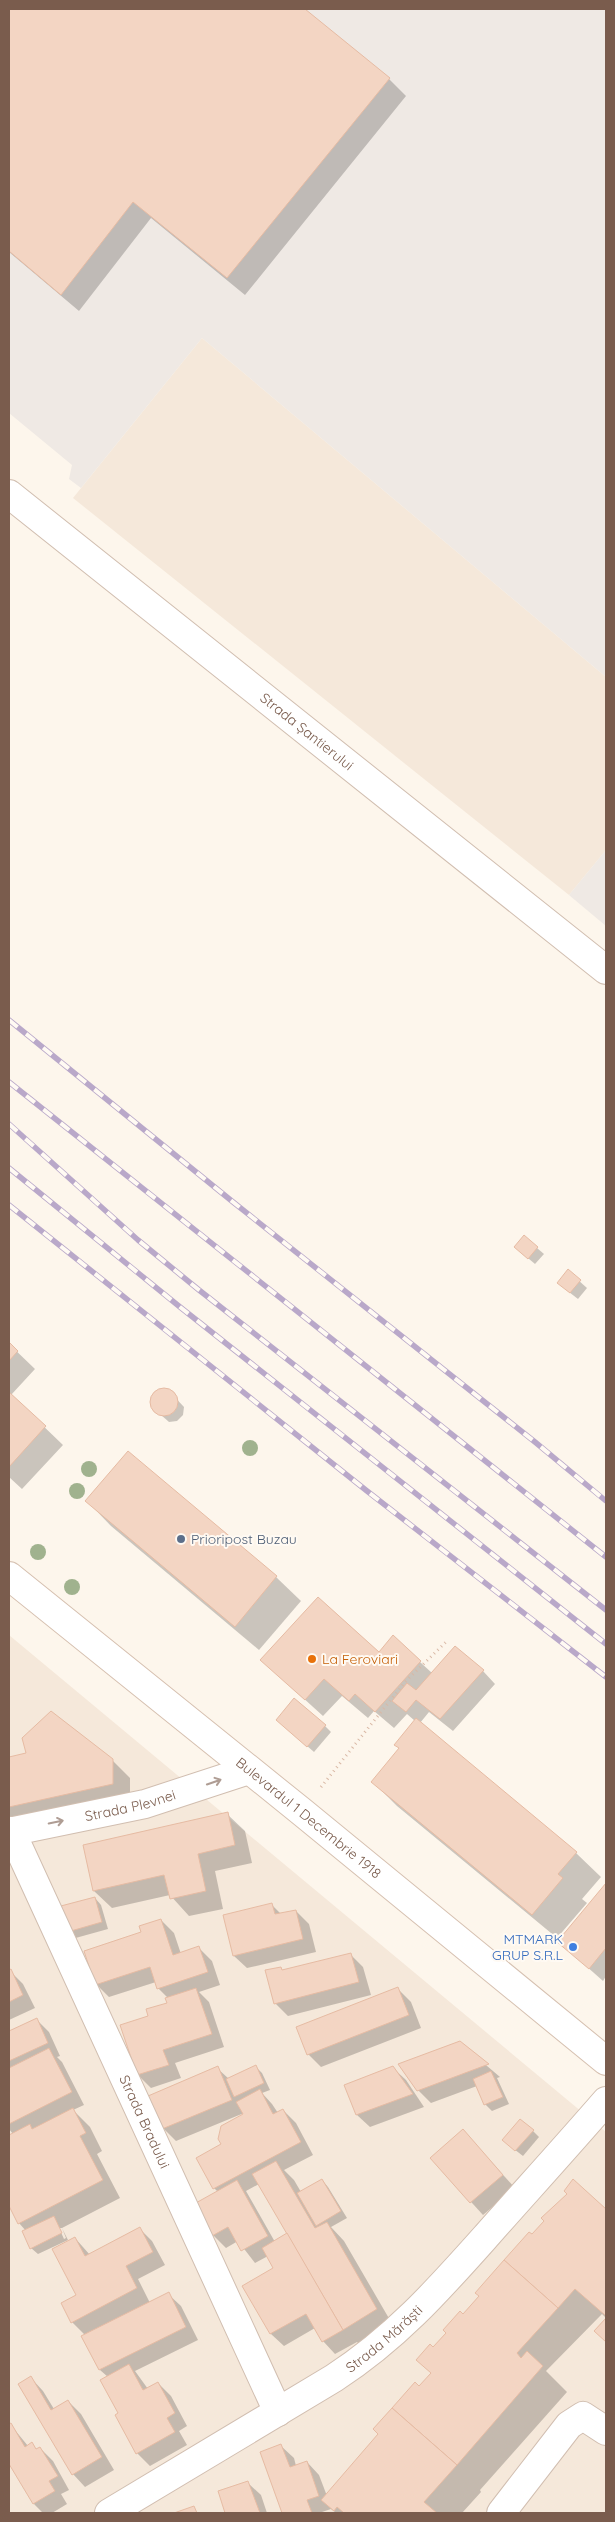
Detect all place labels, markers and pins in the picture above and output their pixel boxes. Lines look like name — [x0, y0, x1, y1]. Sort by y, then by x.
place label: Prioripost Buzau — [191, 1530, 297, 1548]
marker: Prioripost Buzau — [175, 1533, 187, 1545]
place label: La Feroviari — [322, 1650, 398, 1668]
marker: La Feroviari — [306, 1653, 318, 1665]
place label: MTMARK GRUP S.R.L — [492, 1930, 564, 1964]
marker: MTMARK GRUP S.R.L — [567, 1941, 579, 1953]

